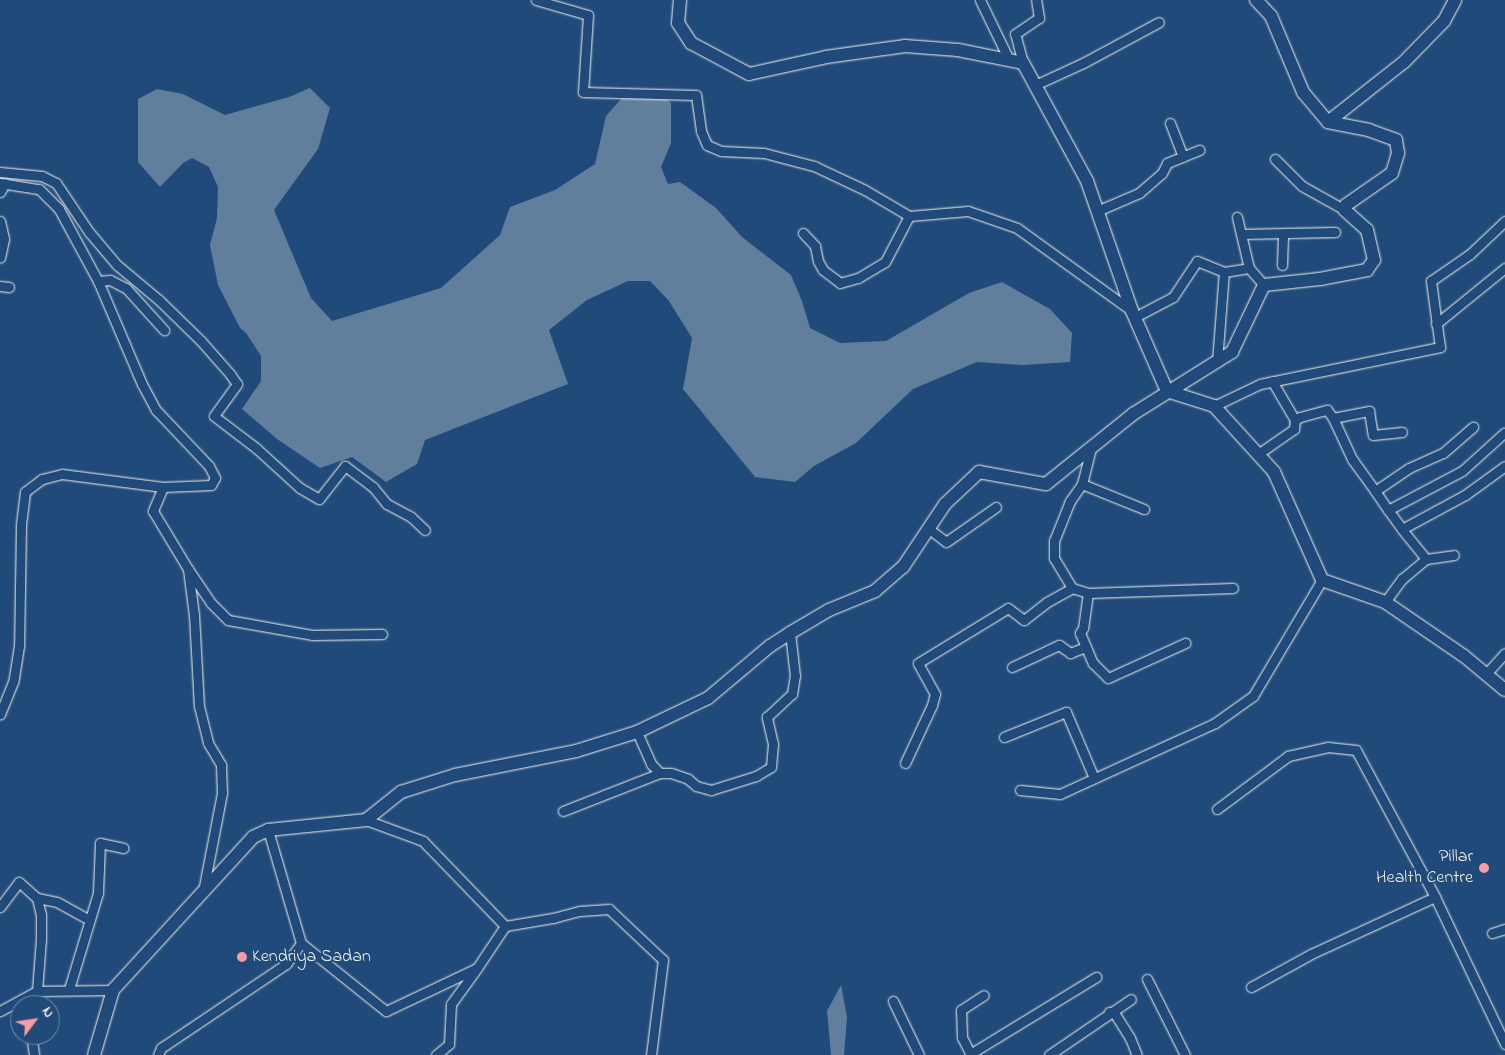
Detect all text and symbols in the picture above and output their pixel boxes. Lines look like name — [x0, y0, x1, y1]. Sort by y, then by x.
place label: Pillar Health Centre — [1376, 847, 1473, 890]
marker: Pillar Health Centre — [1477, 861, 1491, 875]
place label: Kendriya Sadan — [252, 946, 371, 968]
marker: Kendriya Sadan — [236, 951, 248, 963]
north arrow — [10, 995, 60, 1045]
text: N — [36, 1003, 59, 1022]

